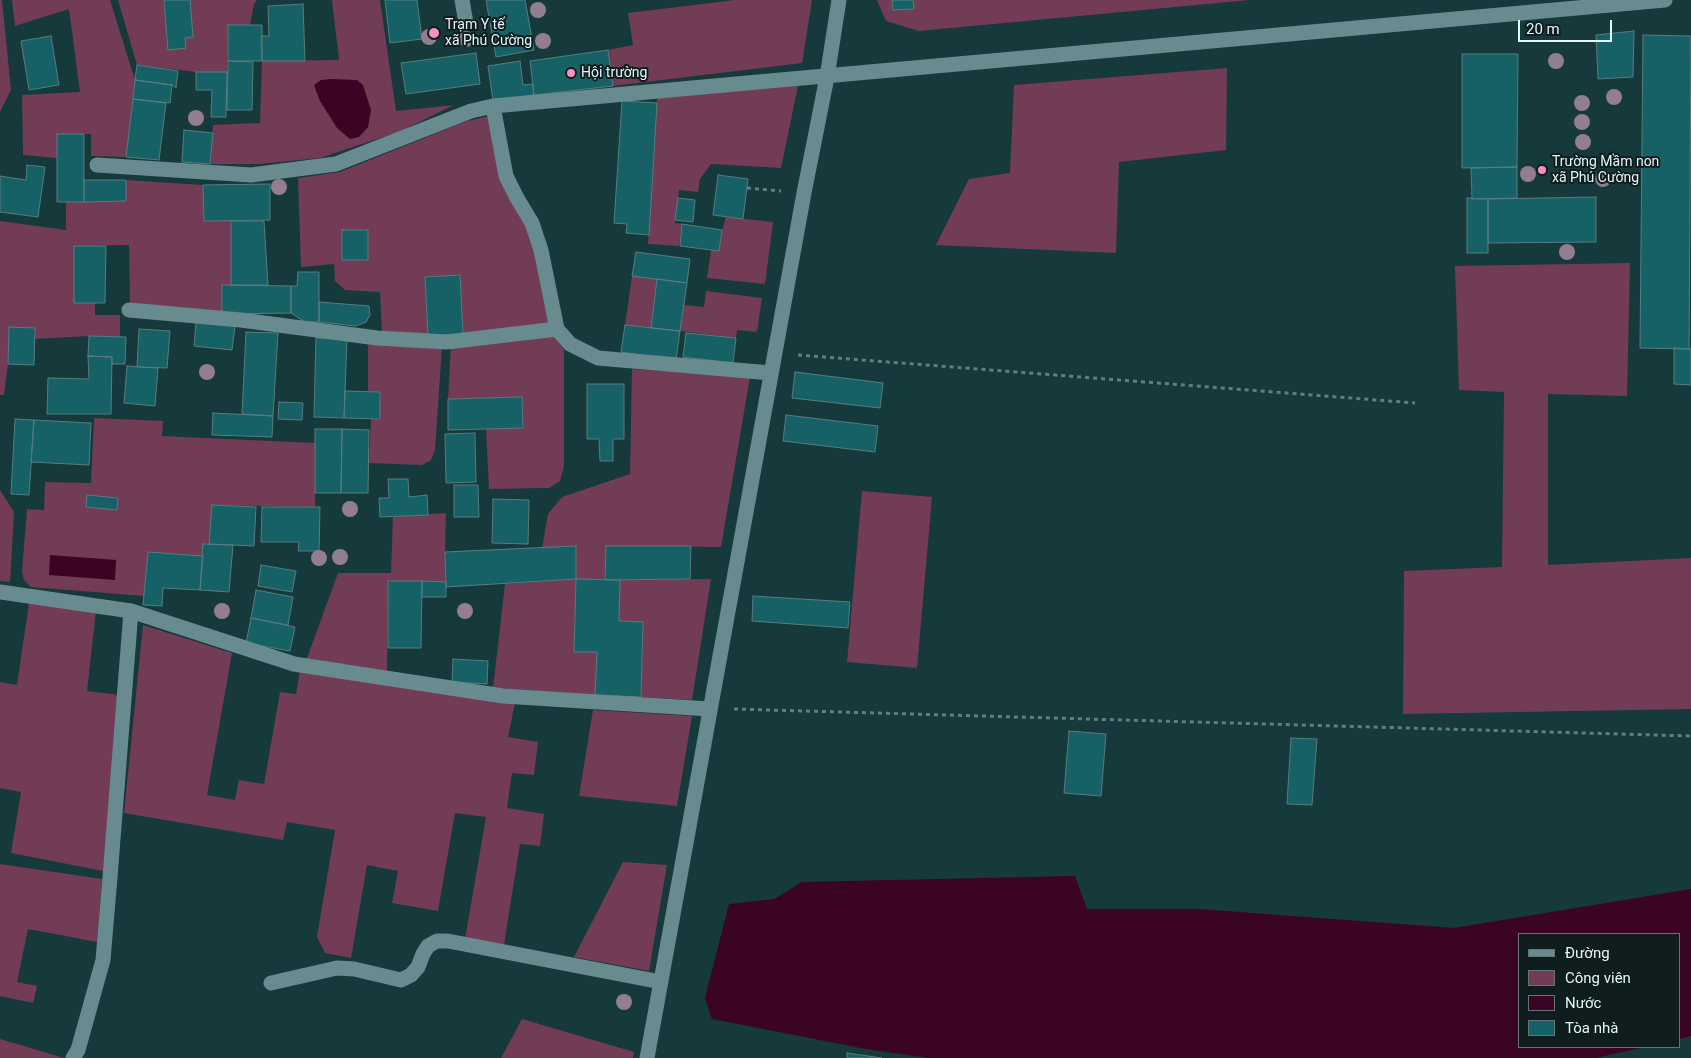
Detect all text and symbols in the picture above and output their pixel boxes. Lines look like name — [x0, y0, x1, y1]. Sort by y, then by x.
scale bar — [1521, 10, 1615, 42]
place label: Trạm Y tế xã Phú Cường — [445, 17, 532, 49]
text: 20 m — [1526, 20, 1560, 38]
marker: Trạm Y tế xã Phú Cường — [427, 26, 441, 40]
place label: Hội trường — [581, 65, 647, 81]
marker: Hội trường — [565, 67, 577, 79]
place label: Trường Mầm non xã Phú Cường — [1552, 154, 1659, 186]
marker: Trường Mầm non xã Phú Cường — [1536, 164, 1548, 176]
legend — [1518, 933, 1681, 1048]
text: Đường — [1565, 944, 1610, 962]
text: Công viên — [1565, 969, 1631, 987]
text: Nước — [1565, 994, 1601, 1012]
text: Tòa nhà — [1565, 1019, 1618, 1037]

